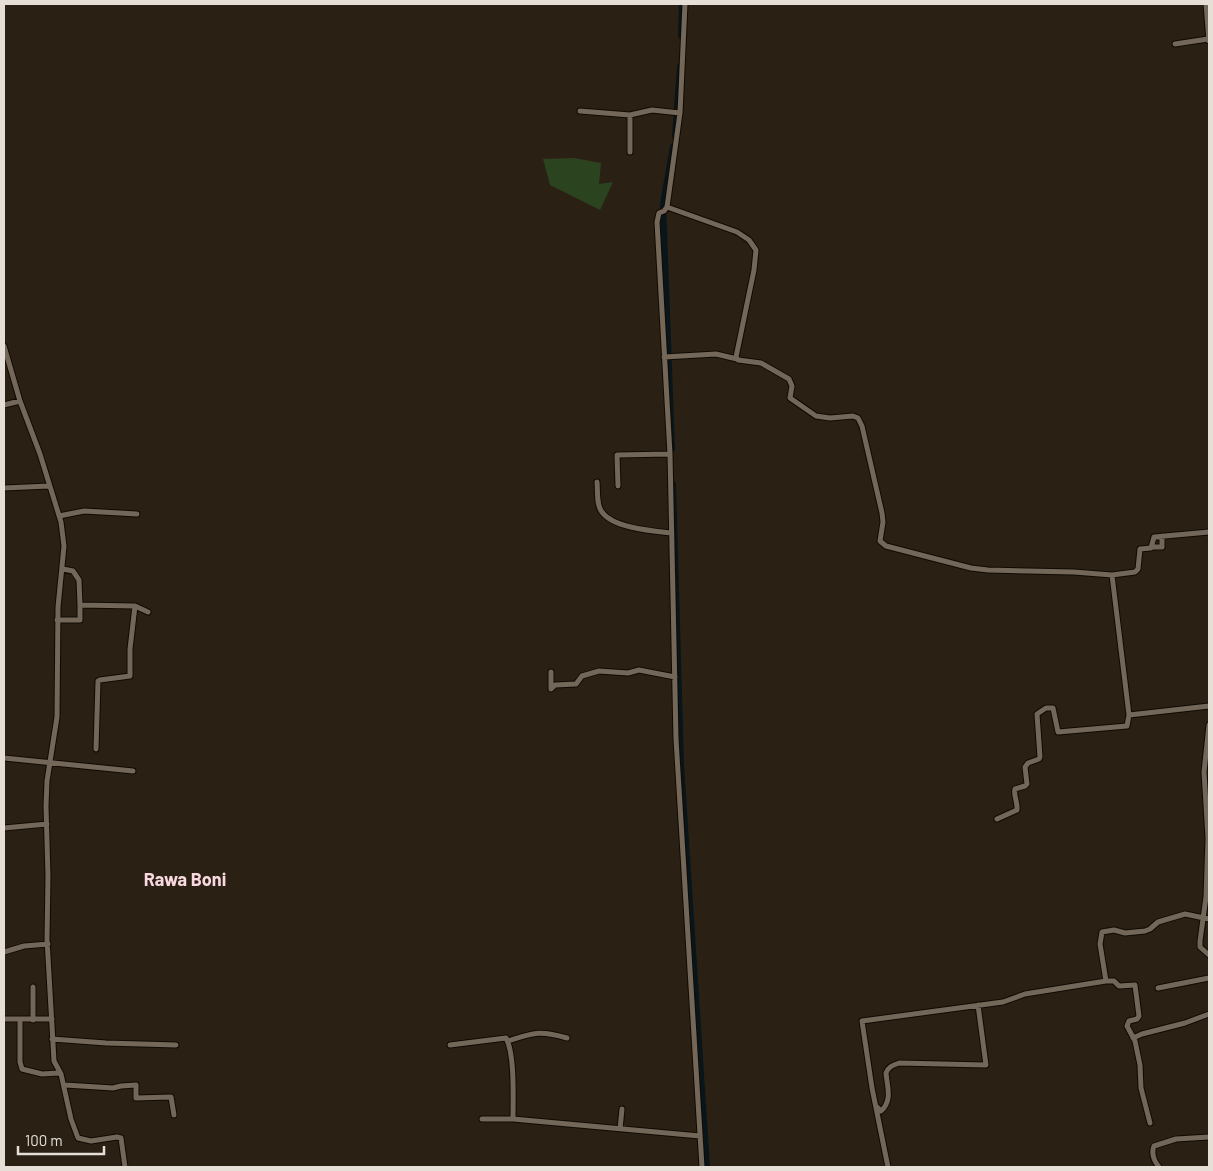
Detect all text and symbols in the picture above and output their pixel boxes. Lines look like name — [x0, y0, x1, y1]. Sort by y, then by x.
district label: Rawa Boni — [144, 868, 226, 890]
scale bar — [18, 1124, 104, 1156]
text: 100 m — [25, 1131, 63, 1149]

